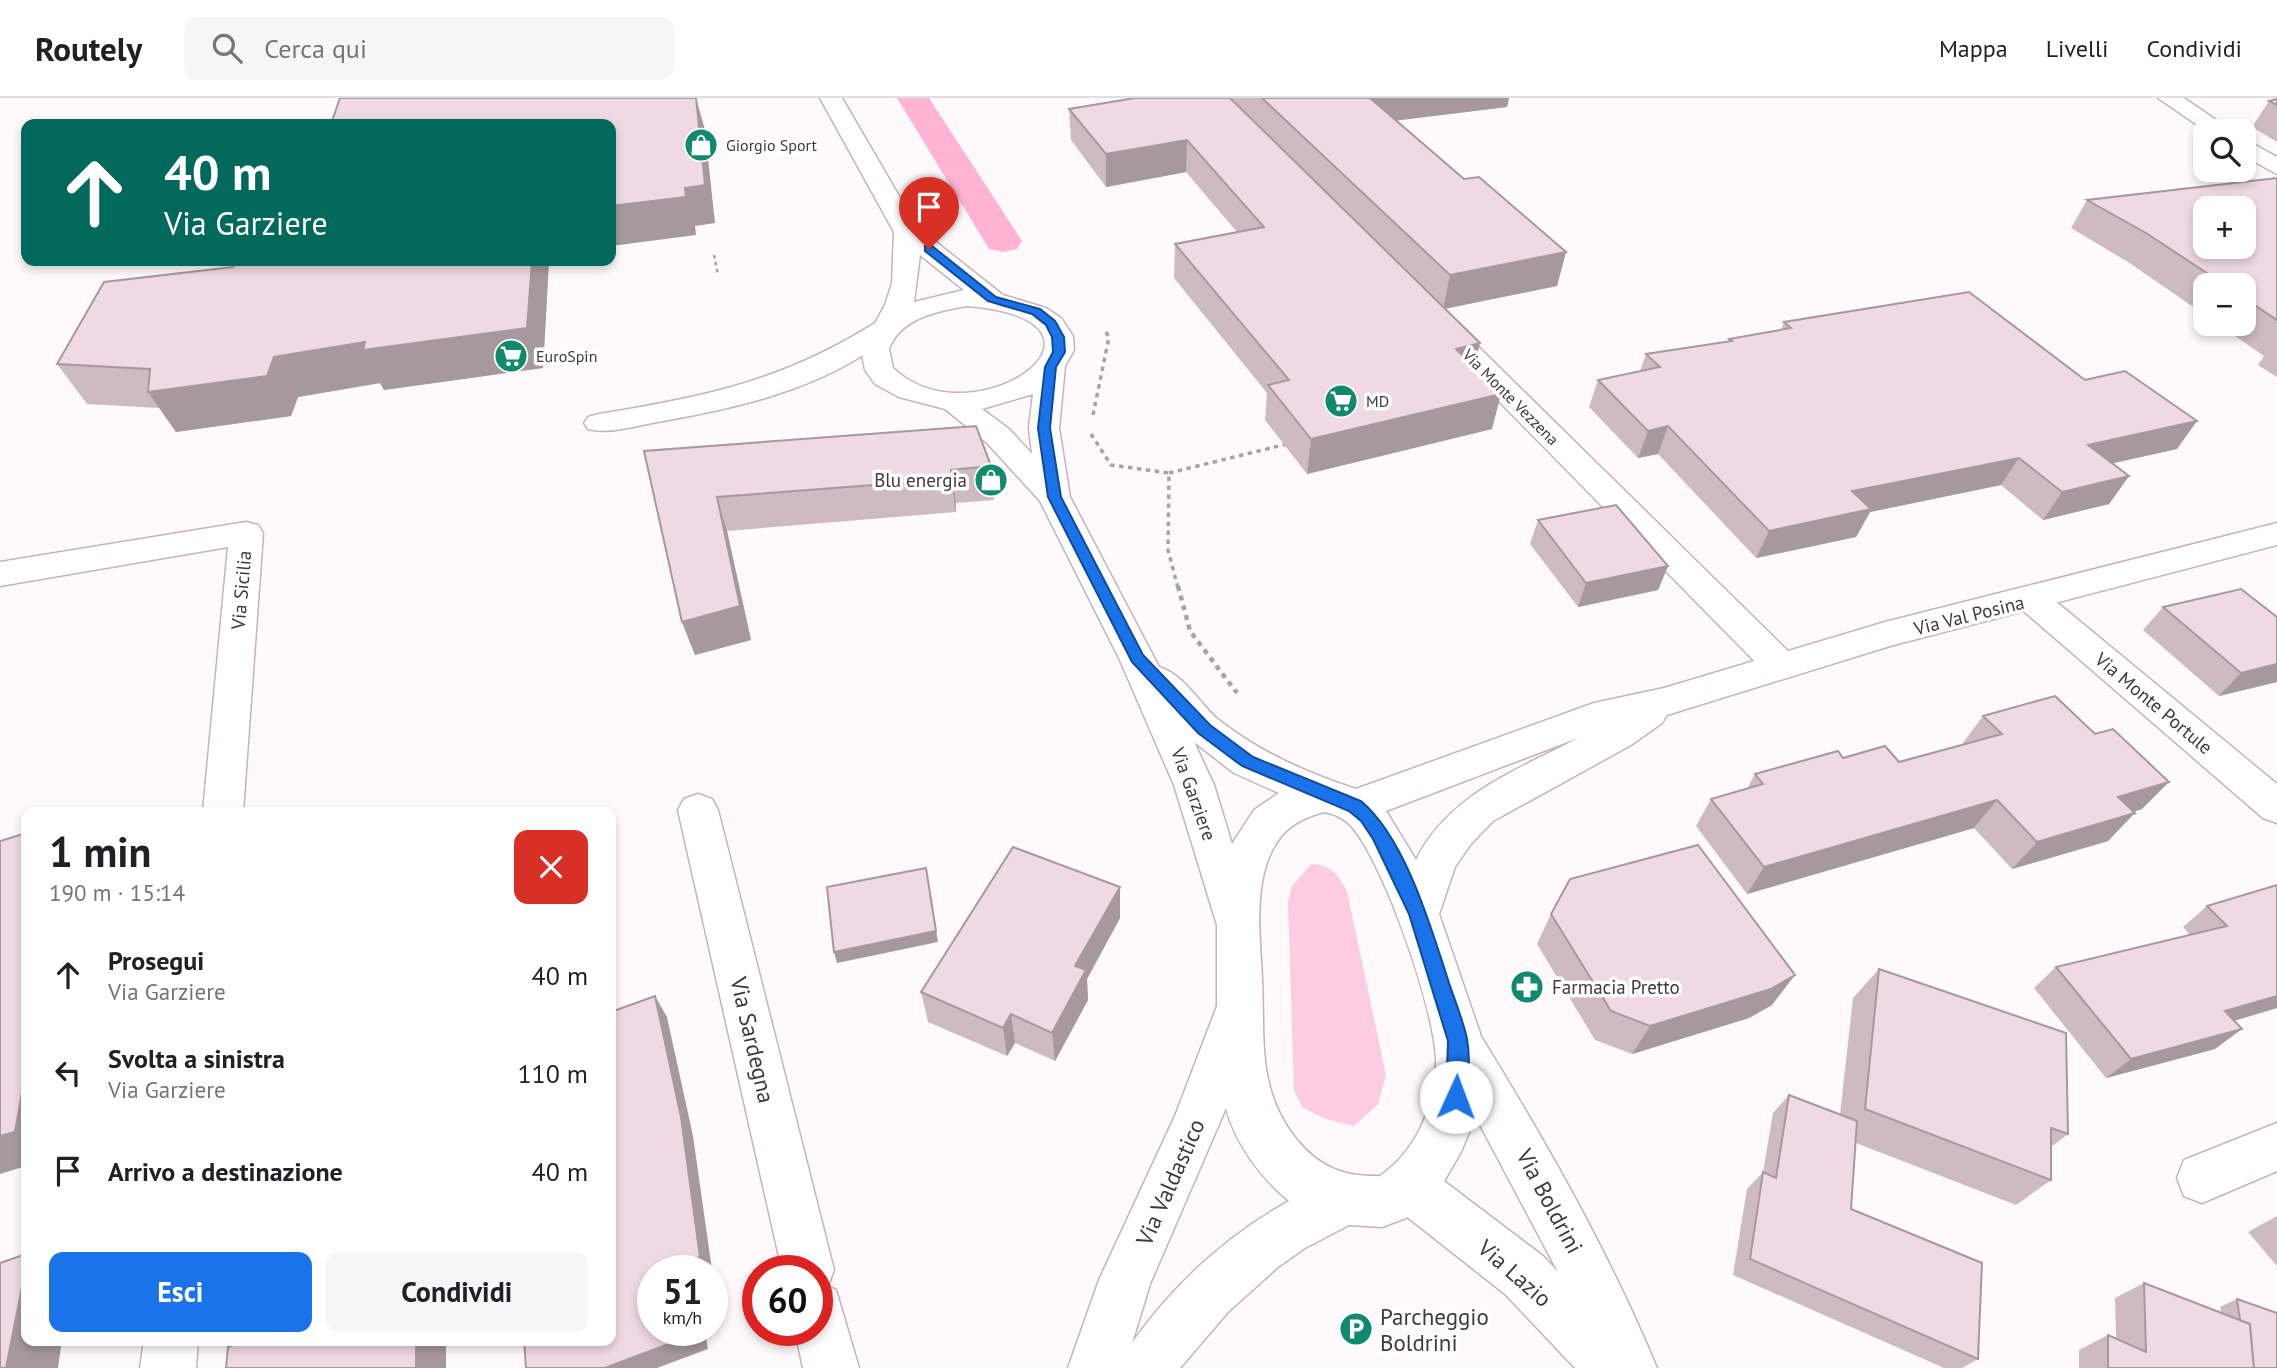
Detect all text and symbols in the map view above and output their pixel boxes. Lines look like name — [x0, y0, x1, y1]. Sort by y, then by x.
search box — [184, 17, 674, 80]
text: Routely — [35, 27, 142, 70]
icon: search — [208, 29, 246, 67]
text: Cerca qui — [264, 32, 367, 65]
text: Mappa — [1939, 33, 2008, 64]
text: Livelli — [2046, 33, 2108, 64]
text: Condividi — [2146, 33, 2242, 64]
map controls — [2193, 119, 2256, 336]
button: search — [2193, 119, 2256, 182]
shop icon: Giorgio Sport — [682, 126, 720, 164]
place label: Giorgio Sport — [726, 135, 817, 155]
text: 40 m — [164, 140, 271, 204]
icon: ahead — [49, 147, 140, 238]
pin — [899, 177, 959, 249]
icon: arrive — [910, 188, 948, 226]
button: + — [2193, 196, 2256, 259]
text: Via Garziere — [164, 202, 328, 244]
button: − — [2193, 273, 2256, 336]
supermarket icon: EuroSpin — [492, 337, 530, 375]
street label: Via Monte Vezzena — [1458, 344, 1563, 449]
place label: EuroSpin — [536, 346, 597, 366]
supermarket icon: MD — [1322, 382, 1360, 420]
place label: MD — [1366, 391, 1389, 411]
shop icon: Blu energia — [972, 461, 1010, 499]
place label: Blu energia — [874, 468, 967, 492]
street label: Via Sicilia — [226, 549, 256, 632]
street label: Via Val Posina — [1910, 590, 2027, 641]
street label: Via Monte Portule — [2090, 646, 2218, 759]
street label: Via Garziere — [1166, 743, 1222, 844]
text: 1 min — [49, 824, 151, 879]
button: close — [514, 830, 588, 904]
text: 190 m · 15:14 — [49, 878, 185, 907]
text: Prosegui — [108, 944, 204, 977]
icon: ahead — [49, 956, 87, 994]
text: 40 m — [532, 959, 588, 992]
pharmacy icon: Farmacia Pretto — [1508, 968, 1546, 1006]
street label: Via Sardegna — [724, 973, 782, 1106]
place label: Farmacia Pretto — [1552, 975, 1680, 999]
text: Via Garziere — [108, 977, 226, 1006]
text: Svolta a sinistra — [108, 1042, 285, 1075]
icon: left — [49, 1054, 87, 1092]
text: 110 m — [517, 1057, 588, 1090]
position arrow — [1419, 1060, 1493, 1134]
text: Via Garziere — [108, 1075, 226, 1104]
street label: Via Valdastico — [1129, 1114, 1211, 1251]
street label: Via Boldrini — [1510, 1143, 1590, 1258]
icon: arrive — [49, 1152, 87, 1190]
text: Arrivo a destinazione — [108, 1155, 343, 1188]
text: 40 m — [532, 1155, 588, 1188]
street label: Via Lazio — [1471, 1232, 1558, 1313]
button: Esci — [49, 1252, 312, 1332]
button: Condividi — [326, 1252, 588, 1332]
speed limit sign: 60 — [742, 1255, 833, 1346]
text: 51 — [663, 1268, 702, 1314]
place label: Parcheggio Boldrini — [1380, 1302, 1489, 1357]
text: km/h — [663, 1306, 702, 1329]
parking icon: Parcheggio Boldrini — [1337, 1310, 1375, 1348]

